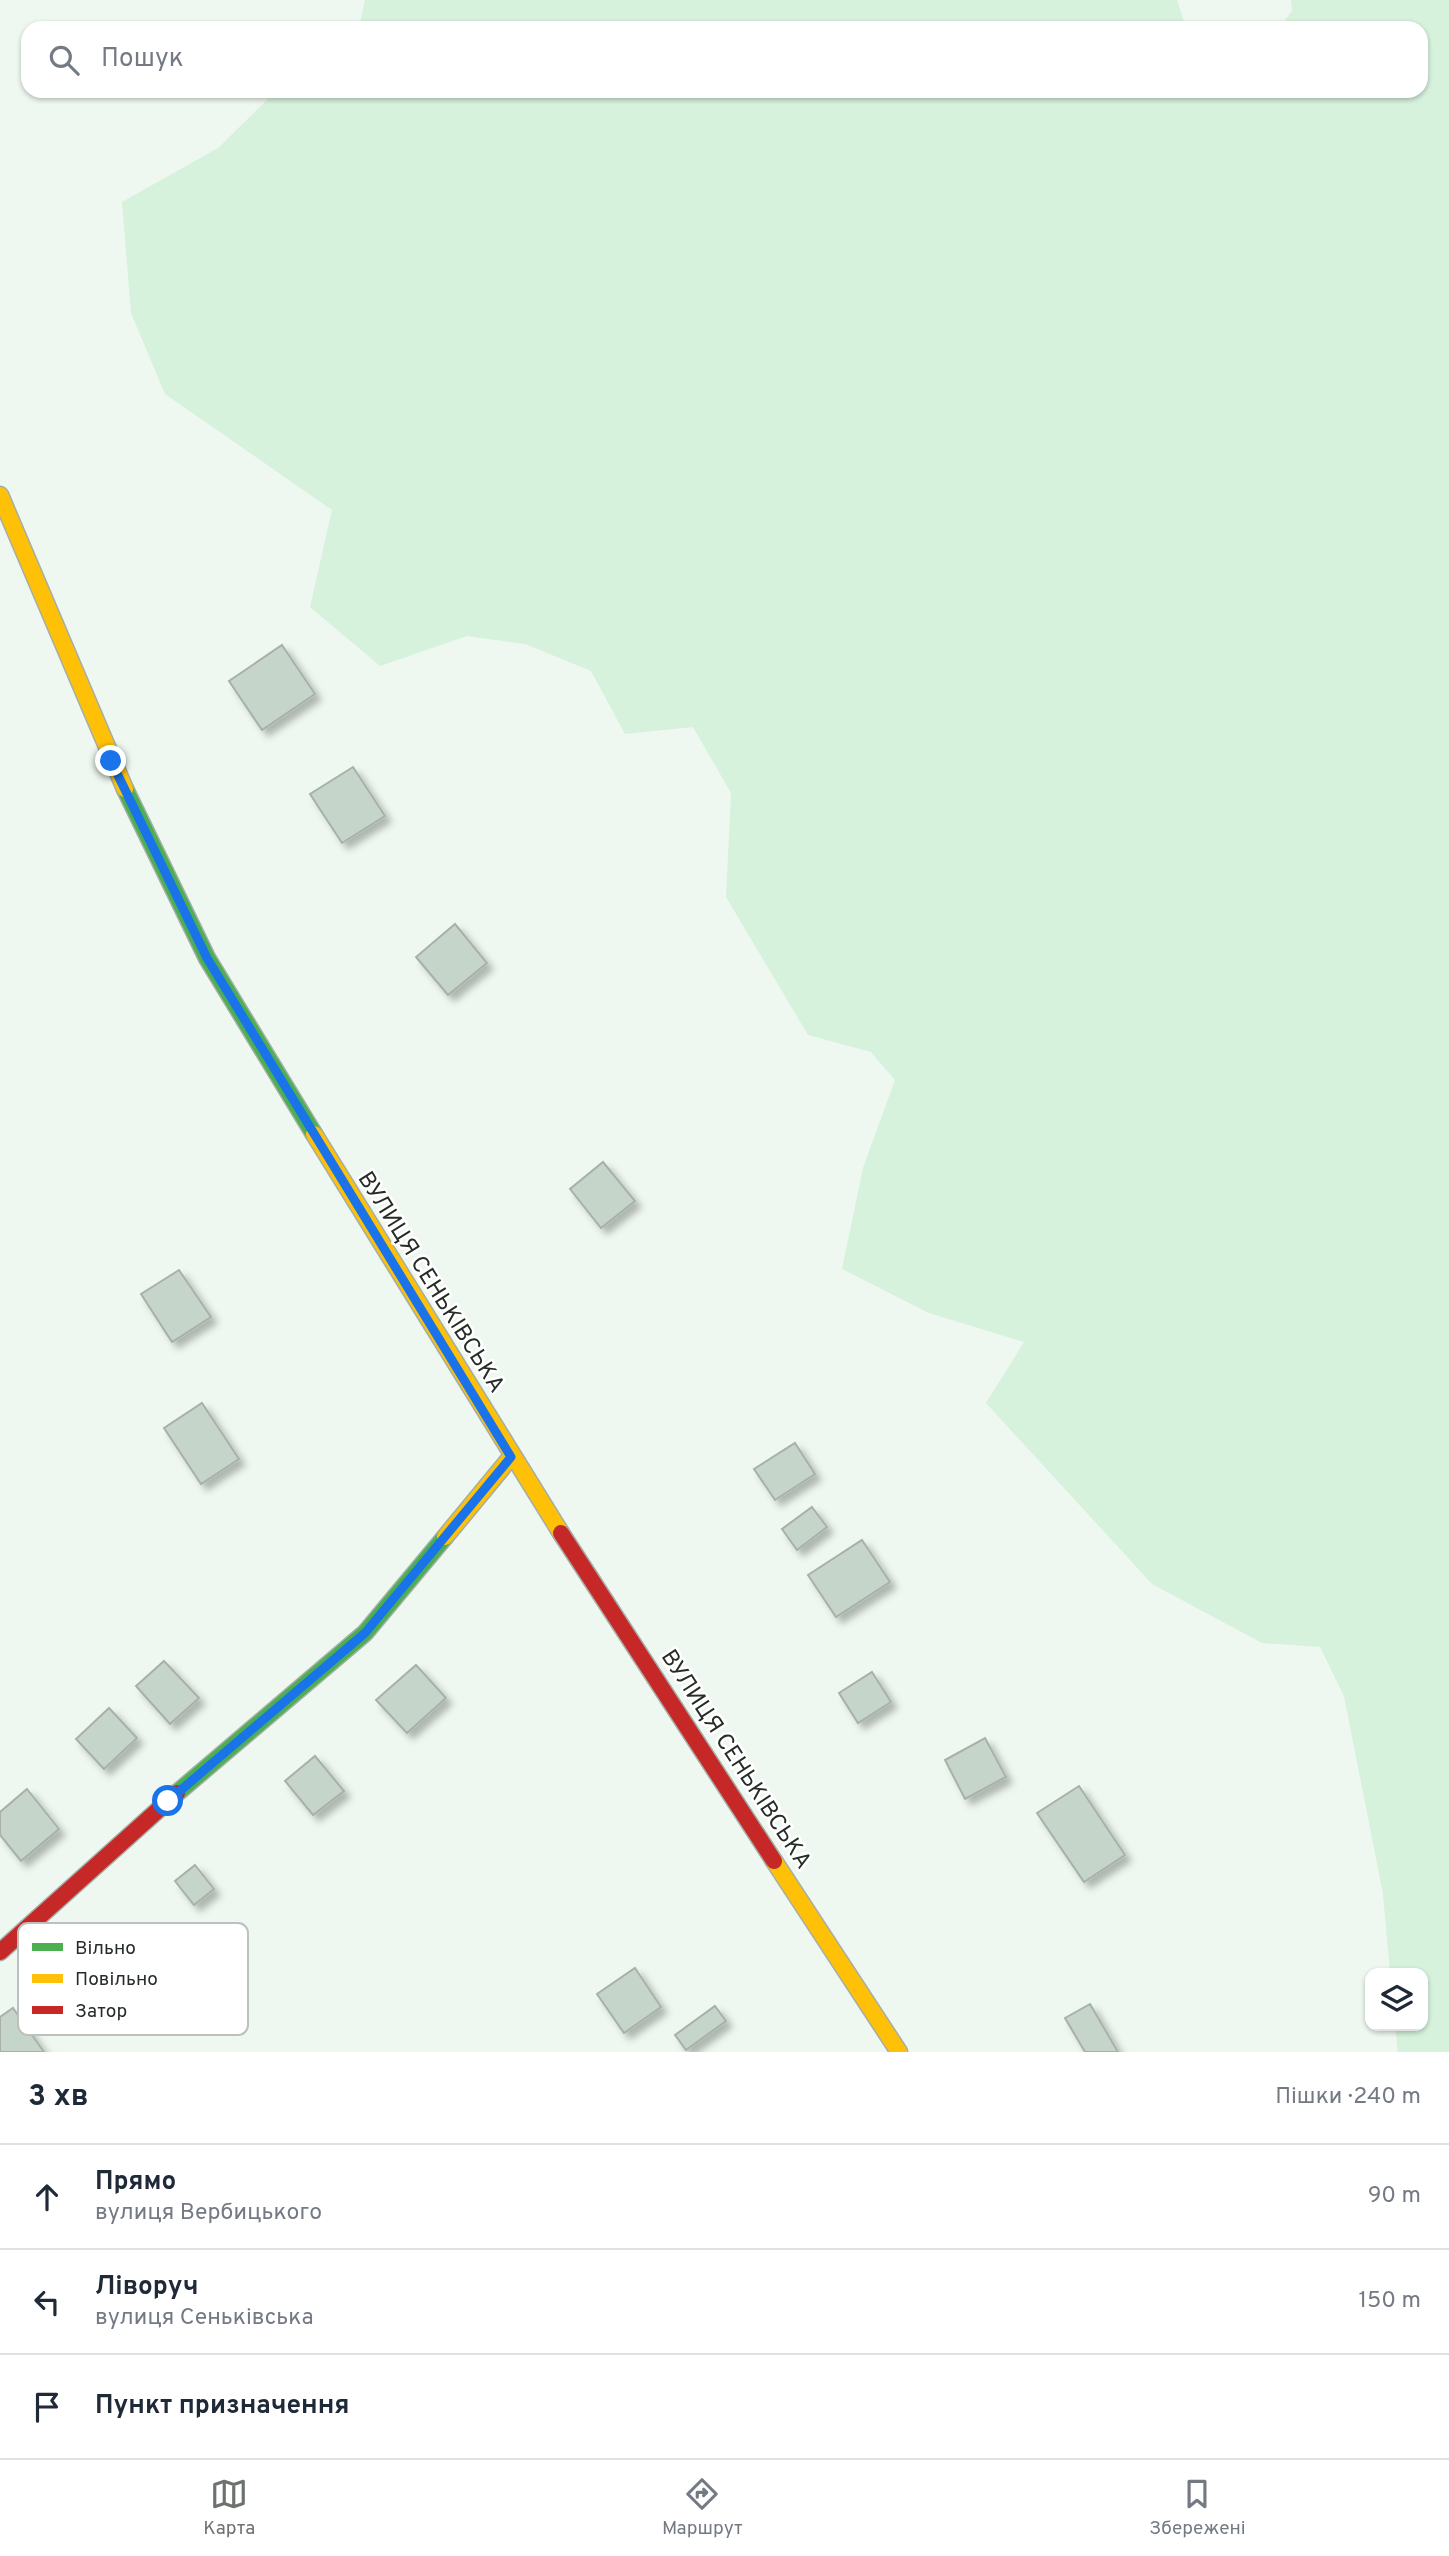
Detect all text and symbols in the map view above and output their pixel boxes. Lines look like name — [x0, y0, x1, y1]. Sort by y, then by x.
search box — [21, 21, 1428, 98]
icon: search — [45, 41, 83, 79]
text: Пошук — [101, 43, 184, 76]
route end — [95, 745, 126, 776]
street label: ВУЛИЦЯ СЕНЬКIВСЬКА — [350, 1167, 510, 1399]
street label: ВУЛИЦЯ СЕНЬКIВСЬКА — [653, 1645, 817, 1875]
route start — [152, 1785, 183, 1816]
legend — [18, 1923, 248, 2035]
text: Вільно — [75, 1937, 136, 1961]
text: Повільно — [75, 1968, 158, 1992]
map controls — [1365, 1968, 1428, 2031]
button: layers — [1365, 1968, 1428, 2031]
text: Затор — [75, 2000, 127, 2024]
text: 3 хв — [28, 2079, 89, 2116]
text: Пішки · 240 m — [1275, 2083, 1421, 2112]
text: Прямо — [95, 2166, 176, 2199]
icon: ahead — [28, 2178, 66, 2216]
text: 90 m — [1368, 2182, 1421, 2211]
text: вулиця Вербицького — [95, 2199, 322, 2228]
text: Ліворуч — [95, 2271, 198, 2304]
icon: left — [28, 2283, 66, 2321]
text: 150 m — [1359, 2287, 1421, 2316]
text: вулиця Сенькiвська — [95, 2304, 314, 2333]
icon: arrive — [28, 2388, 66, 2426]
text: Пункт призначення — [95, 2390, 349, 2423]
tab: Карта — [203, 2475, 255, 2541]
tab: Маршрут — [662, 2475, 743, 2541]
tab: Збережені — [1149, 2475, 1246, 2541]

